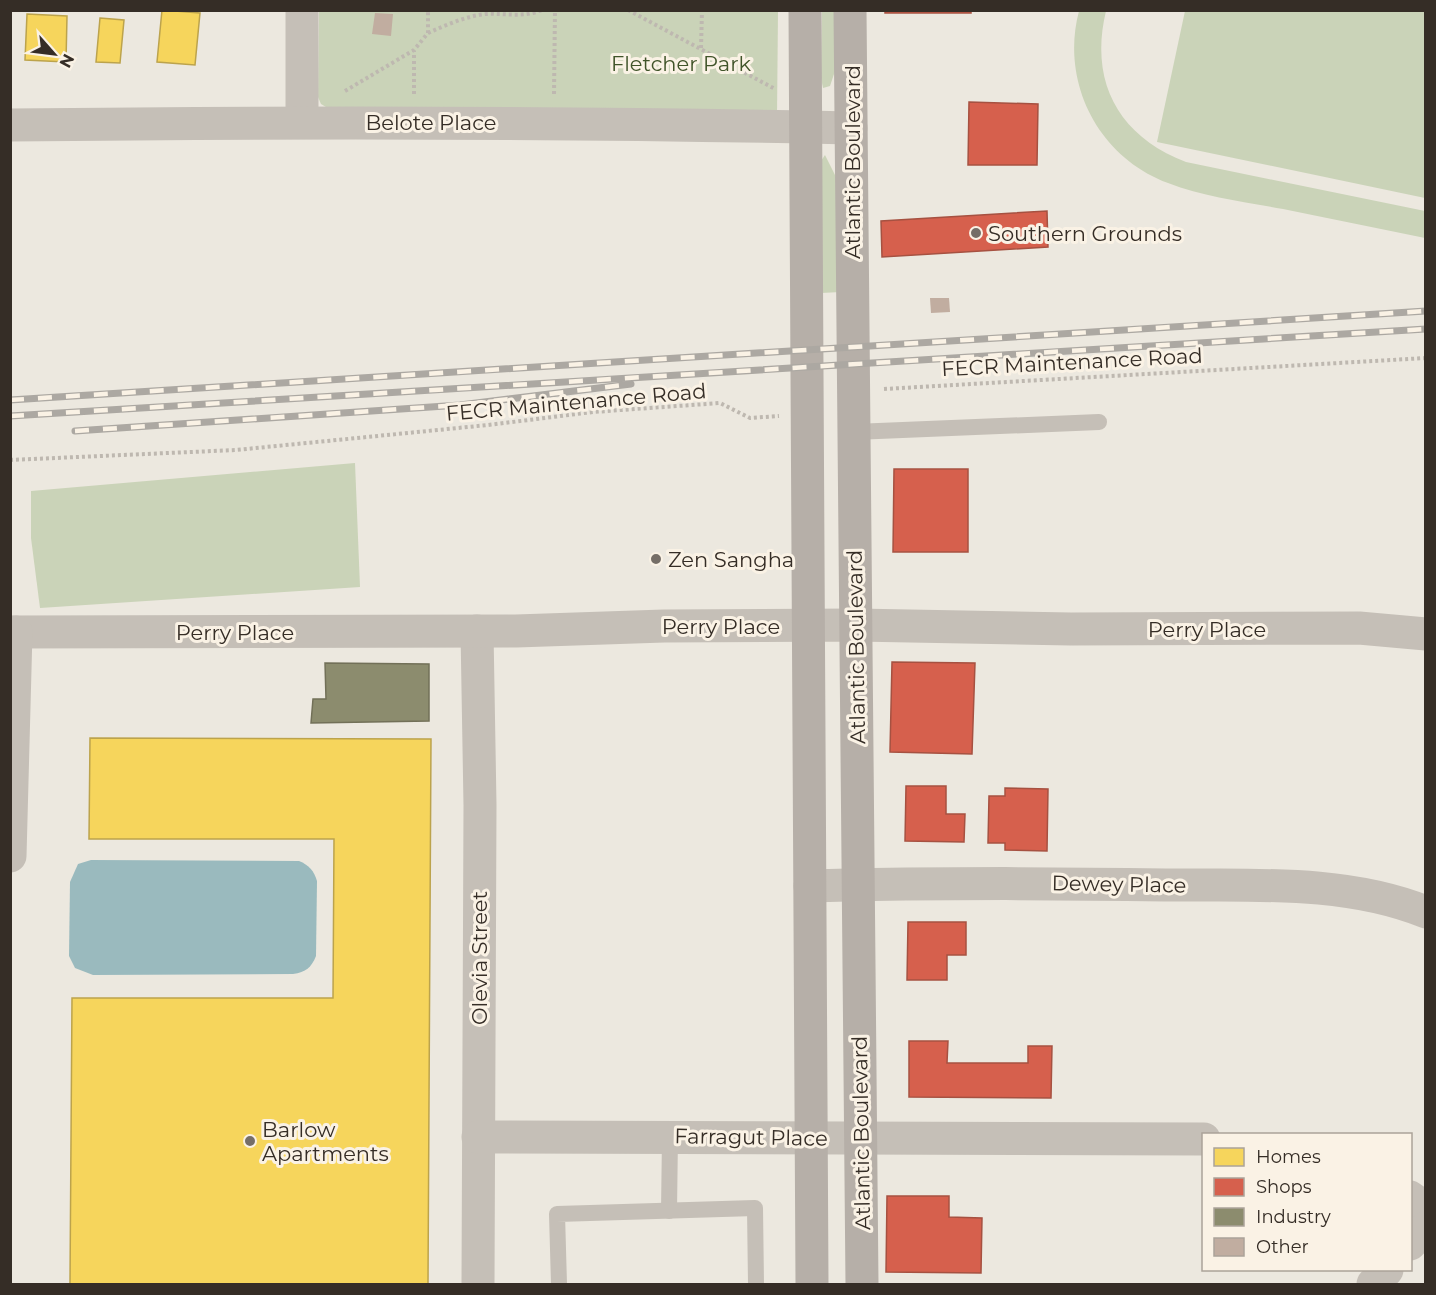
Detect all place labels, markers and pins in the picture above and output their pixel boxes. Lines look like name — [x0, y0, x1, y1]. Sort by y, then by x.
place label: Southern Grounds — [988, 221, 1182, 246]
marker: Southern Grounds — [969, 226, 983, 240]
place label: Zen Sangha — [668, 547, 794, 572]
marker: Zen Sangha — [649, 552, 663, 566]
place label: Barlow Apartments — [262, 1117, 389, 1166]
marker: Barlow Apartments — [243, 1134, 257, 1148]

